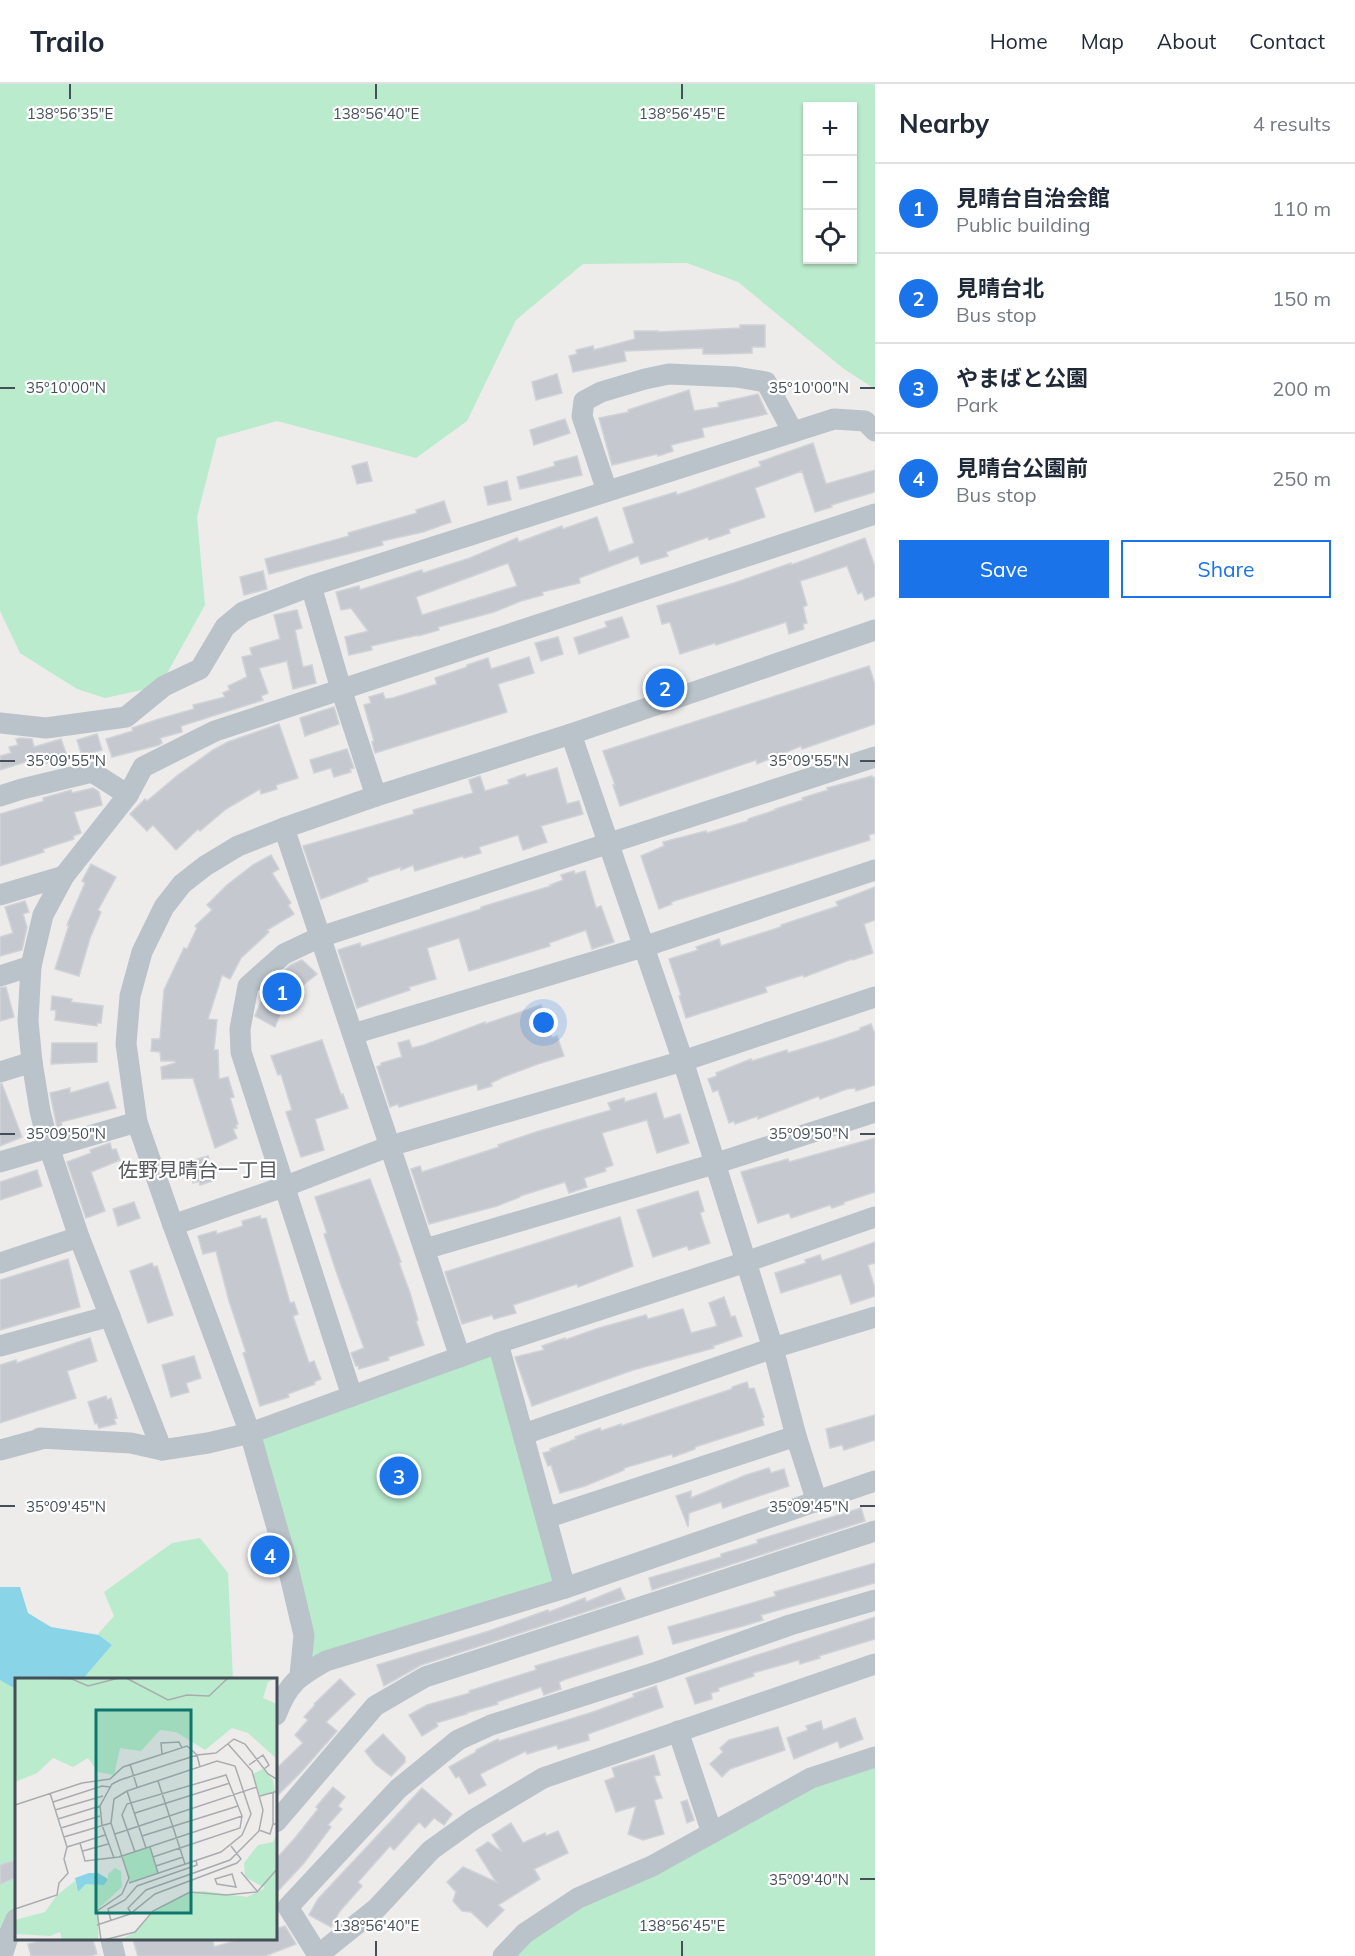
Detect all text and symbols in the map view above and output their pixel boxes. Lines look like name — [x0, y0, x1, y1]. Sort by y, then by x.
text: Trailo — [30, 24, 105, 59]
text: Home — [990, 28, 1048, 54]
text: Map — [1081, 28, 1124, 54]
text: About — [1157, 28, 1216, 54]
text: Contact — [1249, 28, 1325, 54]
map controls — [803, 102, 857, 264]
button: + — [803, 102, 857, 156]
text: 138°56'35"E — [27, 104, 113, 123]
text: 138°56'40"E — [333, 104, 419, 123]
text: 138°56'45"E — [639, 104, 725, 123]
text: Nearby — [899, 107, 989, 140]
text: 4 results — [1253, 111, 1331, 136]
button: − — [803, 156, 857, 210]
text: 見晴台自治会館 — [956, 184, 1110, 212]
text: 1 — [913, 196, 925, 221]
text: 110 m — [1272, 196, 1331, 221]
button: locate — [803, 210, 857, 264]
text: Public building — [956, 212, 1091, 237]
text: 見晴台北 — [956, 274, 1044, 302]
text: 2 — [913, 286, 925, 311]
text: 150 m — [1272, 286, 1331, 311]
text: Bus stop — [956, 302, 1036, 327]
text: やまばと公園 — [956, 364, 1088, 392]
text: 3 — [913, 376, 925, 401]
text: 200 m — [1272, 376, 1331, 401]
text: 35°10'00"N — [26, 378, 106, 397]
text: 35°10'00"N — [769, 378, 849, 397]
text: Park — [956, 392, 998, 417]
text: 見晴台公園前 — [956, 454, 1088, 482]
text: 4 — [913, 466, 925, 491]
text: 250 m — [1272, 466, 1331, 491]
text: Bus stop — [956, 482, 1036, 507]
button: Save — [899, 540, 1109, 598]
button: Share — [1121, 540, 1331, 598]
pin: 2 — [646, 666, 684, 710]
text: 35°09'55"N — [26, 751, 106, 770]
text: 35°09'55"N — [769, 751, 849, 770]
pin: 1 — [262, 970, 302, 1014]
your location — [529, 1008, 558, 1037]
text: 35°09'50"N — [26, 1124, 106, 1143]
text: 35°09'50"N — [769, 1124, 849, 1143]
district label: 佐野見晴台一丁目 — [118, 1157, 278, 1182]
pin: 3 — [380, 1454, 418, 1498]
text: 35°09'45"N — [26, 1497, 106, 1516]
text: 35°09'45"N — [769, 1497, 849, 1516]
pin: 4 — [250, 1532, 290, 1578]
inset map — [15, 1678, 278, 1941]
text: 35°09'40"N — [769, 1870, 849, 1889]
text: 138°56'40"E — [333, 1916, 419, 1935]
text: 138°56'45"E — [639, 1916, 725, 1935]

